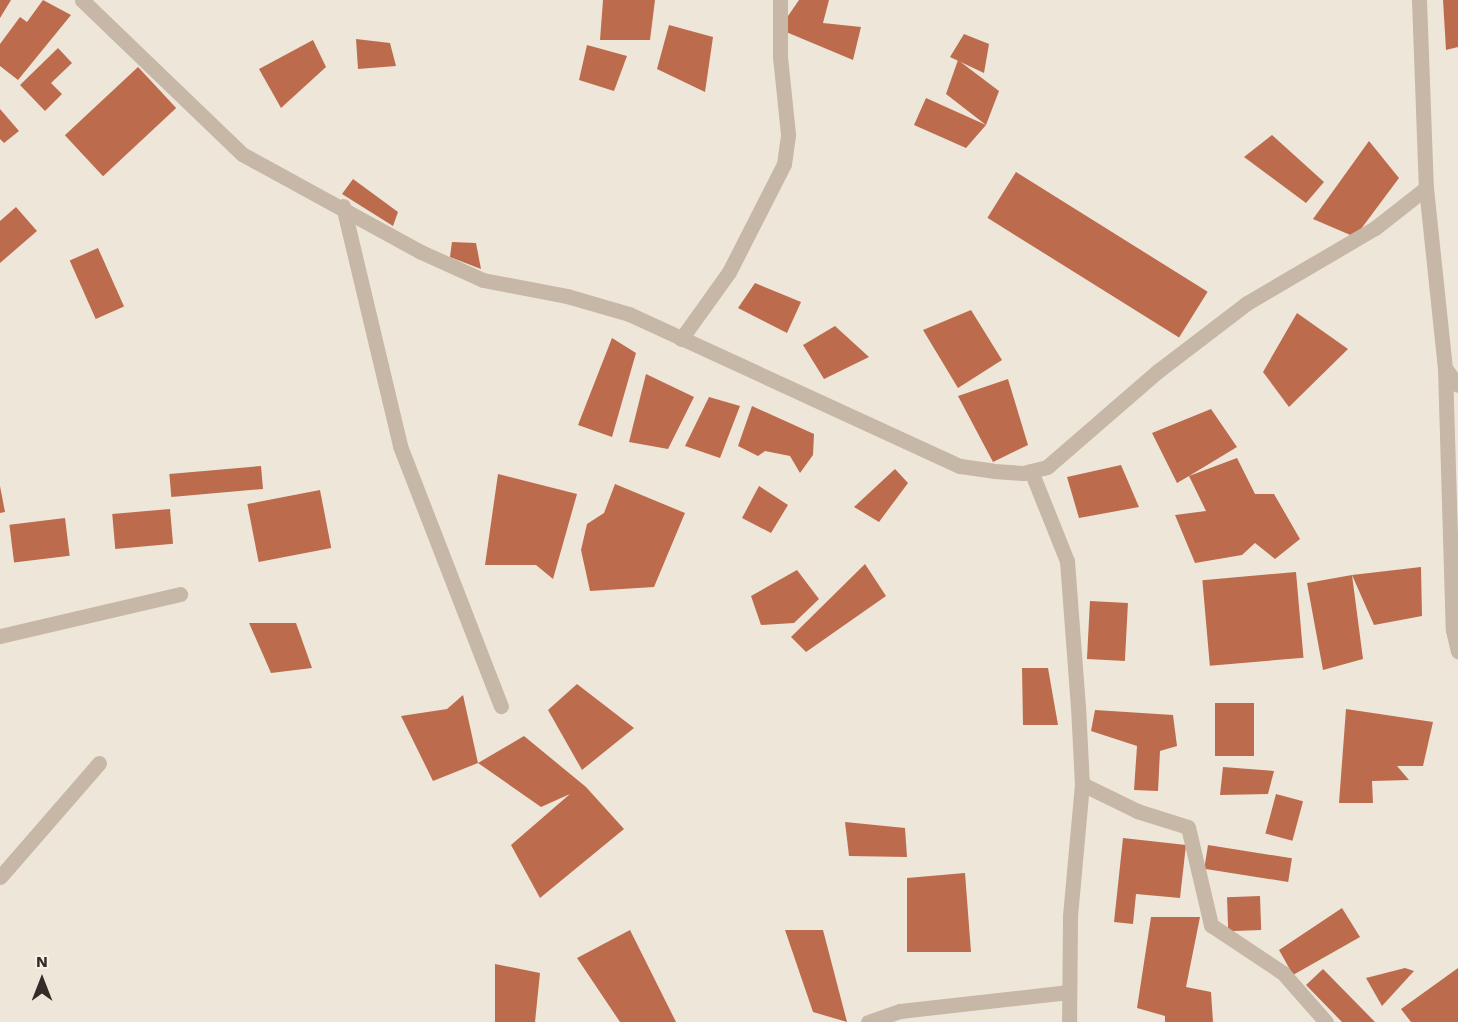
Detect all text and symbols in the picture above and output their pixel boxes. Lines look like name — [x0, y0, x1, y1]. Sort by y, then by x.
north arrow — [12, 950, 72, 1010]
text: N — [36, 952, 48, 971]

